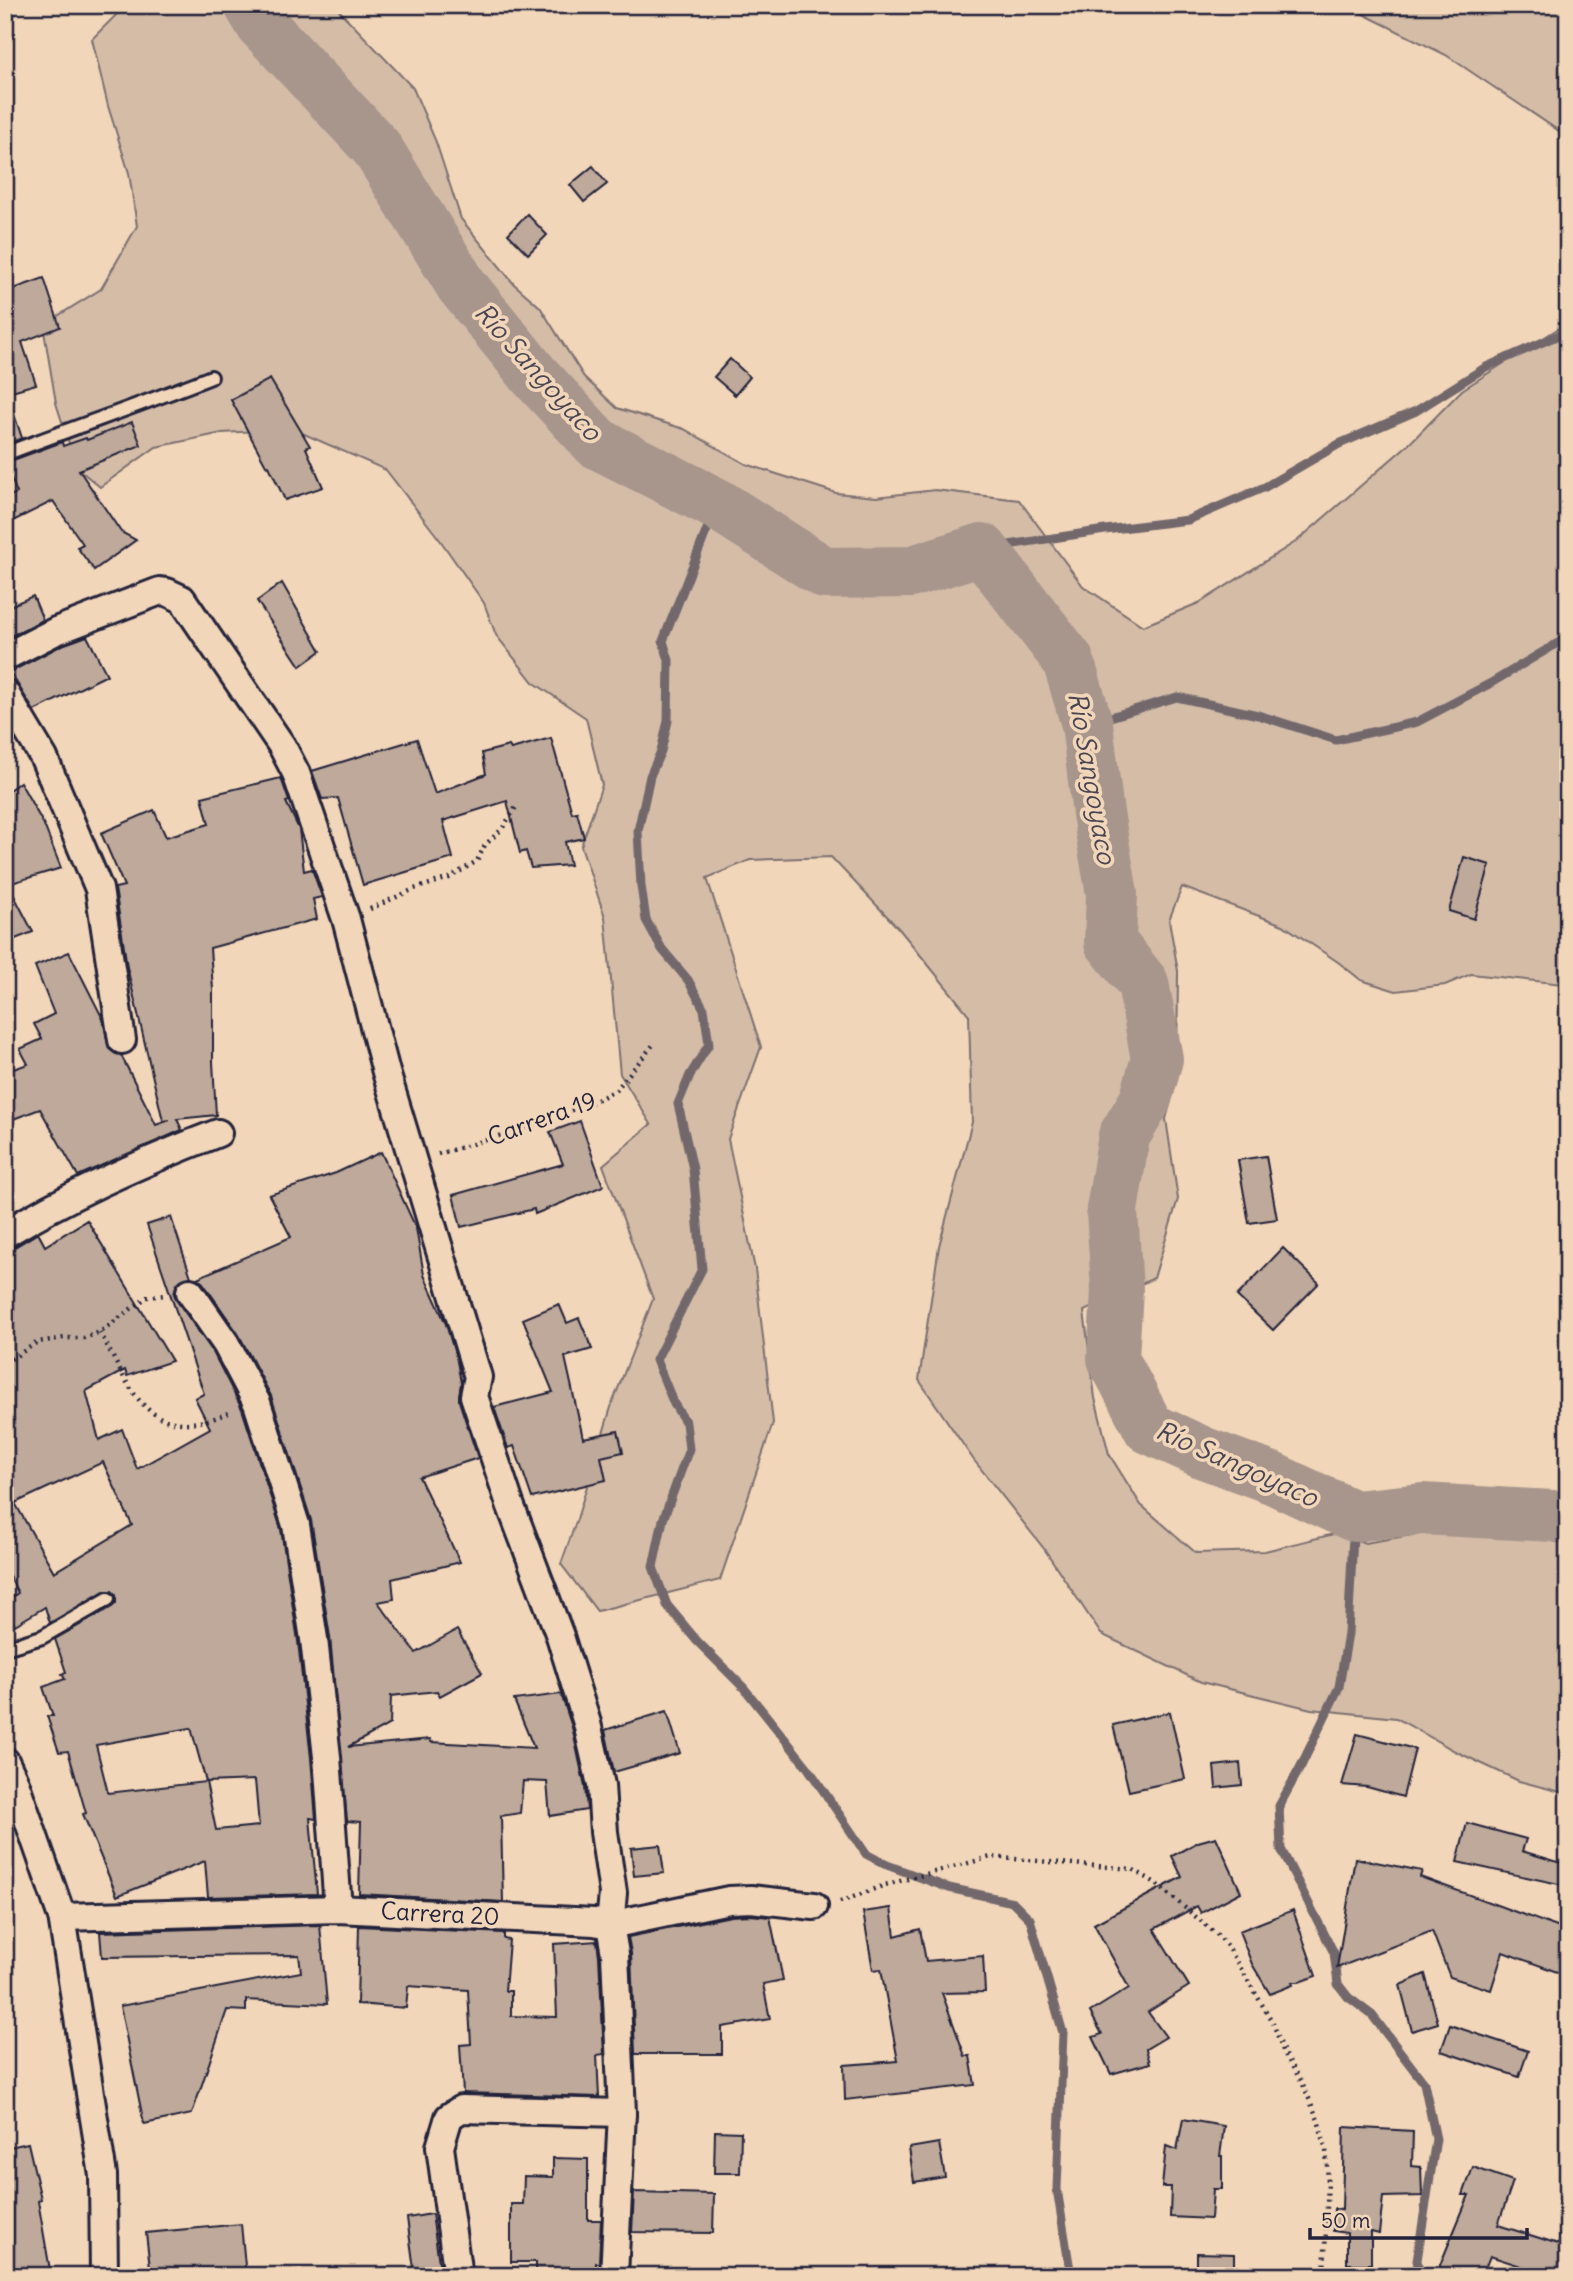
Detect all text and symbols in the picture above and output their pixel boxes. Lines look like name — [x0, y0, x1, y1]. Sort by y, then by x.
water label: Río Sangoyaco — [468, 296, 610, 448]
water label: Río Sangoyaco — [1061, 690, 1124, 868]
street label: Carrera 19 — [483, 1085, 600, 1152]
water label: Río Sangoyaco — [1151, 1413, 1325, 1515]
street label: Carrera 20 — [380, 1895, 500, 1931]
scale bar — [1310, 2197, 1528, 2241]
text: 50 m — [1321, 2207, 1370, 2234]

